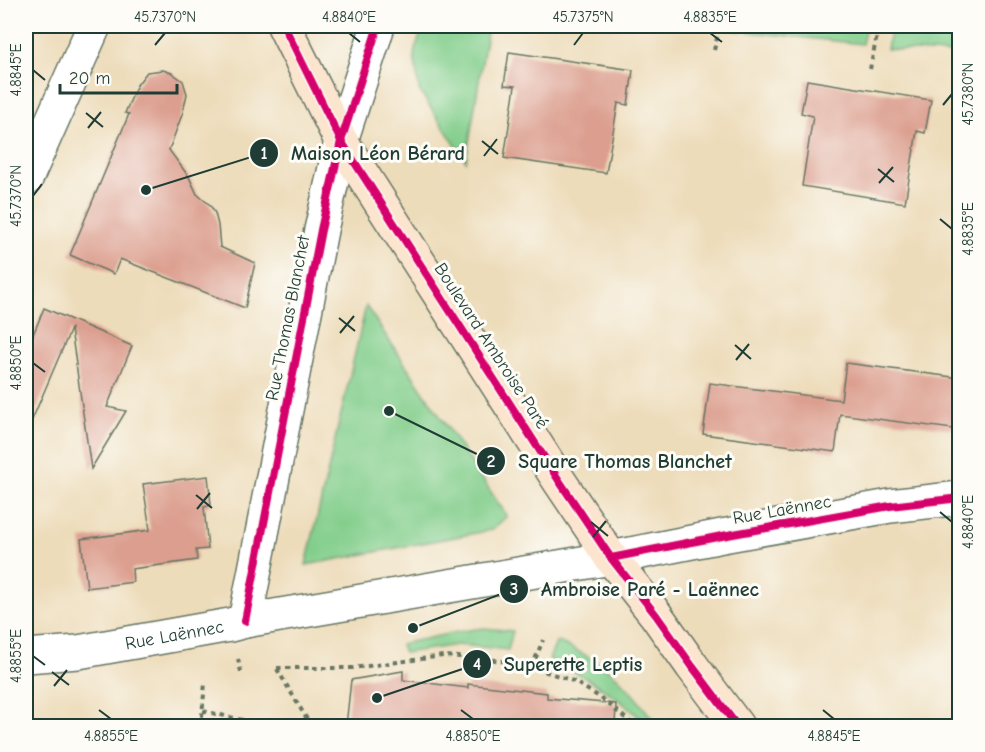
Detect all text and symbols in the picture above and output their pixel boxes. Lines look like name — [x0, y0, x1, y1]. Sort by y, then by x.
text: 45.7370°N — [134, 8, 196, 26]
text: 4.8840°E — [322, 8, 376, 26]
text: 45.7375°N — [552, 8, 614, 26]
text: 4.8835°E — [683, 8, 737, 26]
text: 4.8845°E — [7, 43, 25, 97]
scale bar — [60, 57, 177, 95]
text: 45.7380°N — [959, 63, 977, 125]
text: 20 m — [69, 68, 110, 89]
callout: Maison Léon Bérard — [249, 134, 477, 172]
text: Maison Léon Bérard — [291, 142, 465, 165]
text: 1 — [260, 143, 268, 164]
text: 45.7370°N — [7, 165, 25, 227]
text: 4.8835°E — [959, 202, 977, 256]
street label: Rue Thomas Blanchet — [262, 233, 315, 402]
street label: Boulevard Ambroise Paré — [429, 259, 553, 433]
text: 4.8850°E — [7, 335, 25, 391]
callout: Square Thomas Blanchet — [476, 442, 744, 480]
text: Square Thomas Blanchet — [518, 450, 732, 473]
text: 2 — [487, 451, 496, 472]
street label: Rue Laënnec — [731, 491, 833, 529]
text: 4.8840°E — [959, 495, 977, 549]
callout: Ambroise Paré - Laënnec — [499, 570, 771, 608]
text: Ambroise Paré - Laënnec — [541, 578, 760, 601]
text: 3 — [510, 579, 518, 600]
street label: Rue Laënnec — [123, 616, 226, 654]
text: 4.8855°E — [7, 629, 25, 683]
callout: Superette Leptis — [462, 645, 654, 683]
text: Superette Leptis — [504, 653, 642, 676]
text: 4 — [473, 654, 481, 675]
text: 4.8855°E — [84, 727, 138, 745]
text: 4.8850°E — [445, 727, 501, 745]
text: 4.8845°E — [807, 727, 861, 745]

